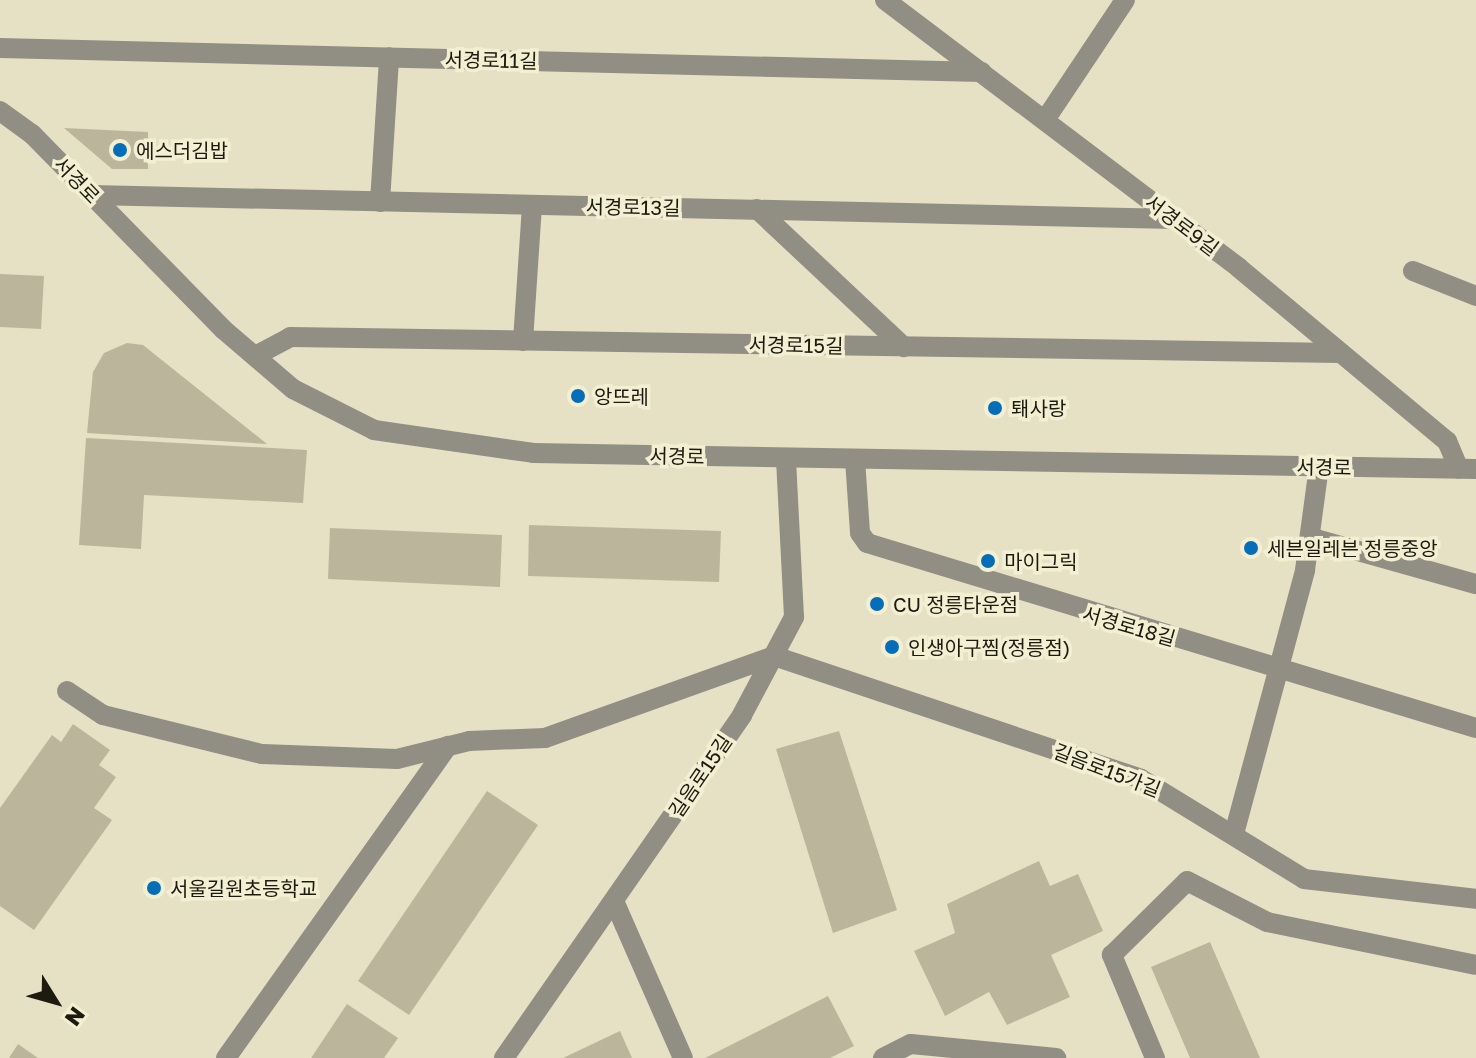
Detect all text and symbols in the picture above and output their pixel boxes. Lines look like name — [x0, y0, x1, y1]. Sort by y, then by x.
street label: 서경로11길 — [444, 47, 538, 73]
place label: 에스더김밥 — [136, 138, 228, 162]
marker: 에스더김밥 — [111, 141, 129, 159]
street label: 서경로 — [49, 152, 105, 208]
street label: 서경로9길 — [1141, 190, 1223, 260]
street label: 서경로13길 — [585, 194, 681, 220]
street label: 서경로15길 — [748, 332, 844, 358]
place label: 앙뜨레 — [594, 384, 649, 408]
marker: 앙뜨레 — [569, 387, 587, 405]
place label: 퇘사랑 — [1011, 396, 1066, 420]
marker: 퇘사랑 — [986, 399, 1004, 417]
street label: 서경로 — [649, 444, 705, 468]
street label: 서경로 — [1296, 455, 1352, 479]
place label: 세븐일레븐 정릉중앙 — [1267, 536, 1438, 560]
marker: 세븐일레븐 정릉중앙 — [1242, 539, 1260, 557]
place label: 마이그릭 — [1004, 549, 1078, 573]
marker: 마이그릭 — [979, 552, 997, 570]
place label: CU 정릉타운점 — [893, 592, 1018, 616]
marker: CU 정릉타운점 — [868, 595, 886, 613]
street label: 서경로18길 — [1080, 601, 1178, 651]
place label: 인생아구찜(정릉점) — [908, 635, 1070, 659]
marker: 인생아구찜(정릉점) — [883, 638, 901, 656]
street label: 길음로15길 — [664, 730, 736, 822]
street label: 길음로15가길 — [1050, 738, 1164, 802]
place label: 서울길원초등학교 — [170, 876, 317, 900]
marker: 서울길원초등학교 — [145, 879, 163, 897]
north arrow — [16, 962, 96, 1042]
text: N — [60, 1002, 91, 1032]

